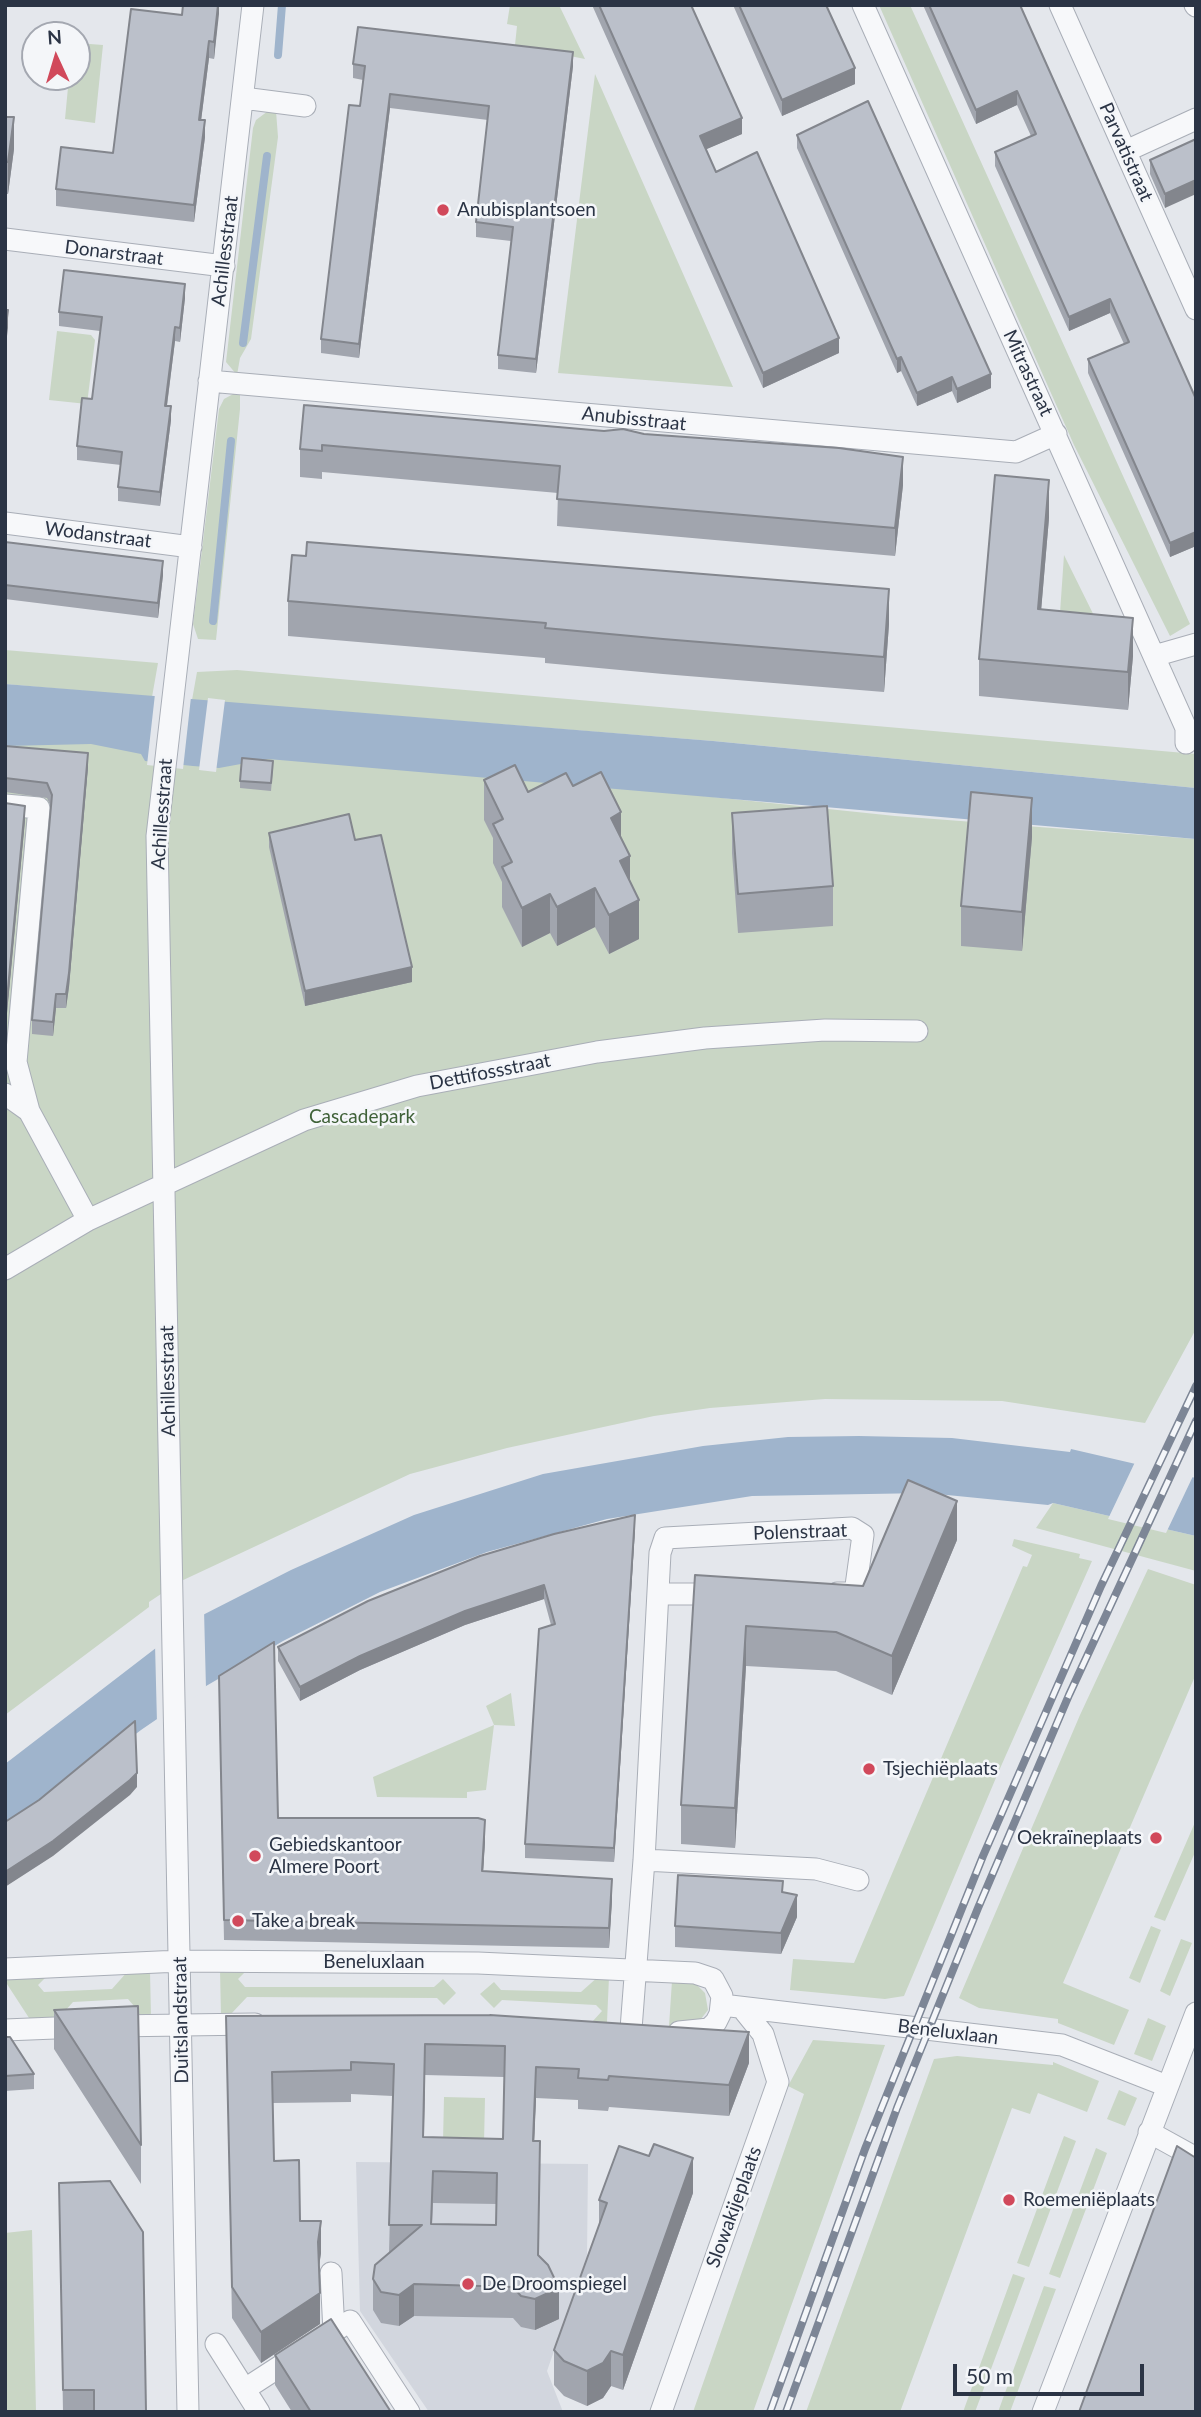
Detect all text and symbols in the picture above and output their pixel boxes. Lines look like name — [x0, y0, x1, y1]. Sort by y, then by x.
north arrow — [21, 21, 91, 91]
text: N — [47, 25, 63, 49]
street label: Parvatistraat — [1094, 99, 1158, 205]
street label: Achillesstraat — [207, 194, 243, 308]
place label: Anubisplantsoen — [457, 199, 596, 221]
marker: Anubisplantsoen — [435, 202, 451, 218]
street label: Donarstraat — [63, 236, 165, 270]
street label: Mitrastraat — [998, 326, 1058, 420]
street label: Anubisstraat — [581, 402, 687, 436]
street label: Wodanstraat — [43, 517, 153, 553]
street label: Achillesstraat — [147, 758, 177, 870]
street label: Dettifossstraat — [427, 1049, 553, 1095]
park label: Cascadepark — [309, 1106, 415, 1128]
street label: Achillesstraat — [156, 1325, 180, 1437]
street label: Polenstraat — [753, 1519, 847, 1545]
place label: Tsjechiëplaats — [883, 1758, 998, 1780]
marker: Tsjechiëplaats — [861, 1761, 877, 1777]
place label: Oekraïneplaats — [1017, 1827, 1142, 1849]
marker: Oekraïneplaats — [1148, 1830, 1164, 1846]
place label: Gebiedskantoor Almere Poort — [269, 1834, 402, 1878]
marker: Gebiedskantoor Almere Poort — [247, 1848, 263, 1864]
place label: Take a break — [252, 1910, 355, 1932]
marker: Take a break — [230, 1913, 246, 1929]
street label: Beneluxlaan — [323, 1951, 425, 1973]
street label: Duitslandstraat — [168, 1956, 194, 2084]
street label: Beneluxlaan — [896, 2015, 1000, 2049]
street label: Slowakijeplaats — [702, 2143, 766, 2271]
place label: Roemeniëplaats — [1023, 2189, 1155, 2211]
marker: Roemeniëplaats — [1001, 2192, 1017, 2208]
place label: De Droomspiegel — [482, 2273, 627, 2295]
marker: De Droomspiegel — [460, 2276, 476, 2292]
scale bar — [956, 2350, 1147, 2394]
text: 50 m — [966, 2363, 1013, 2388]

